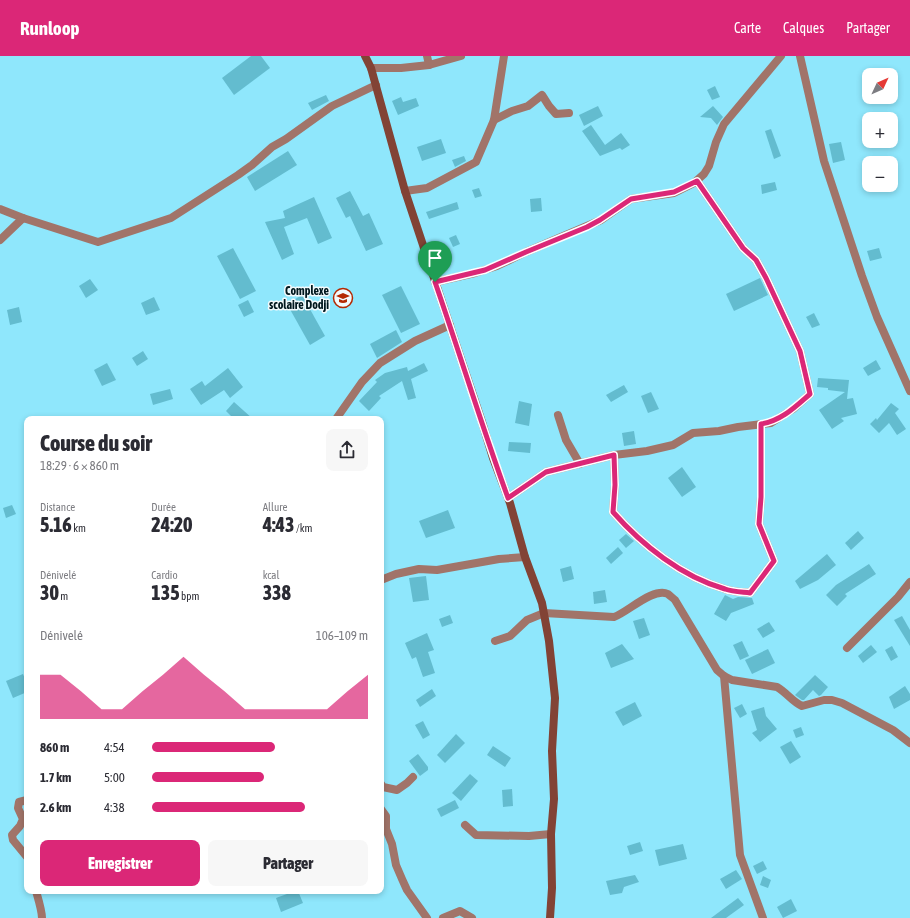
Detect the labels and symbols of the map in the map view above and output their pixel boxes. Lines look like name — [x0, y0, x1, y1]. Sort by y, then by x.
north arrow — [862, 68, 898, 104]
pin — [418, 241, 452, 282]
place label: Complexe scolaire Dodji — [269, 284, 330, 312]
school or university icon: Complexe scolaire Dodji — [332, 287, 354, 309]

